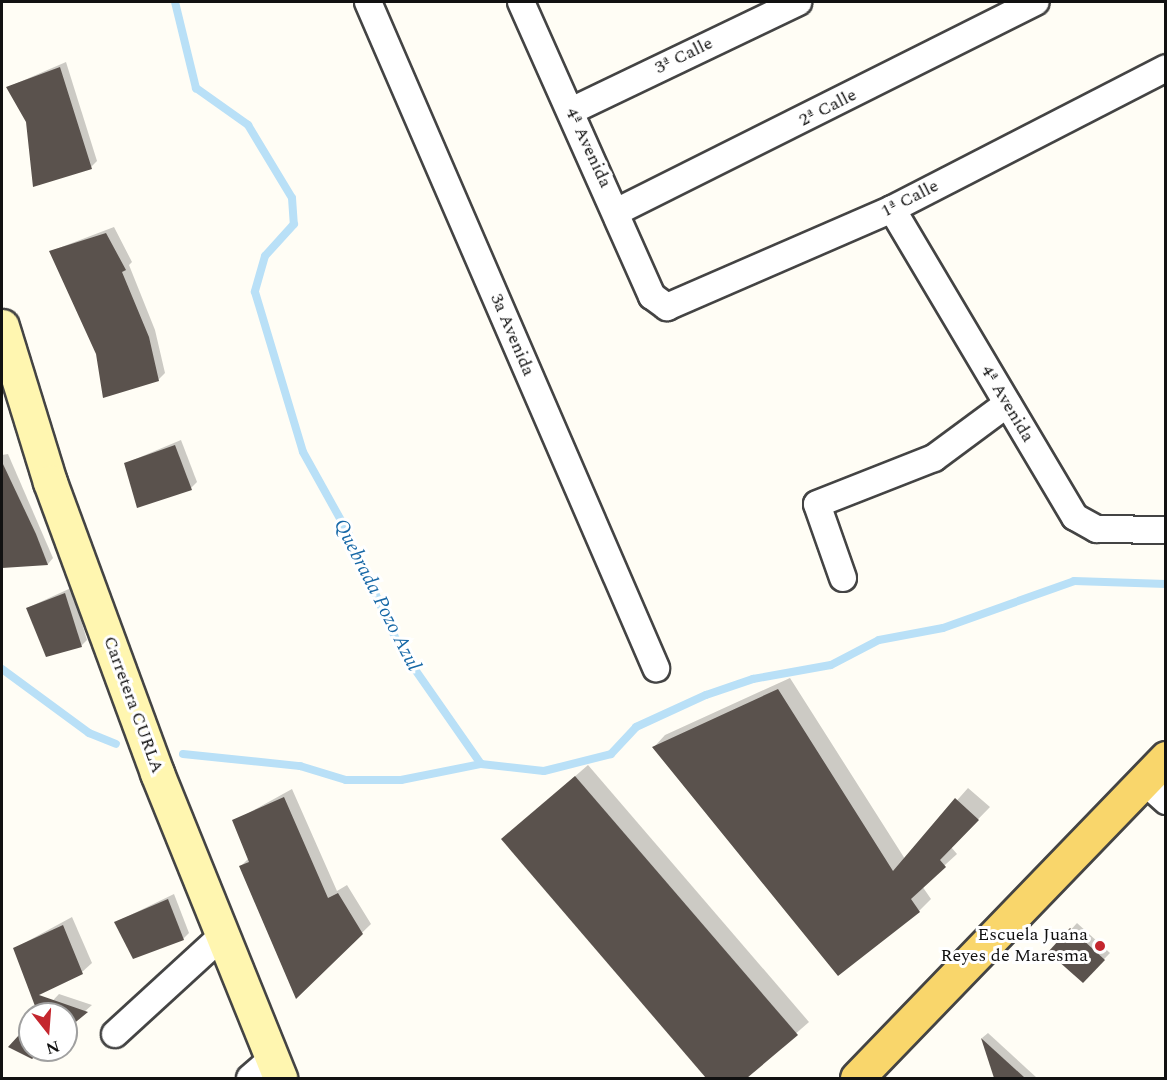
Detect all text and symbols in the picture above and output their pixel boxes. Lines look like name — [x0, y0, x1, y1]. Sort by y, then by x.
street label: 3ª Calle — [652, 33, 716, 79]
street label: 2ª Calle — [796, 84, 860, 132]
street label: 4ª Avenida — [560, 105, 616, 191]
street label: 1ª Calle — [878, 175, 942, 223]
street label: 3a Avenida — [485, 291, 539, 379]
street label: 4ª Avenida — [976, 362, 1038, 446]
water label: Quebrada Pozo Azul — [328, 515, 426, 675]
street label: Carretera CURLA — [98, 634, 168, 776]
place label: Escuela Juana Reyes de Maresma — [941, 925, 1088, 968]
marker: Escuela Juana Reyes de Maresma — [1093, 939, 1107, 953]
north arrow — [18, 1002, 78, 1062]
text: N — [43, 1034, 62, 1061]

